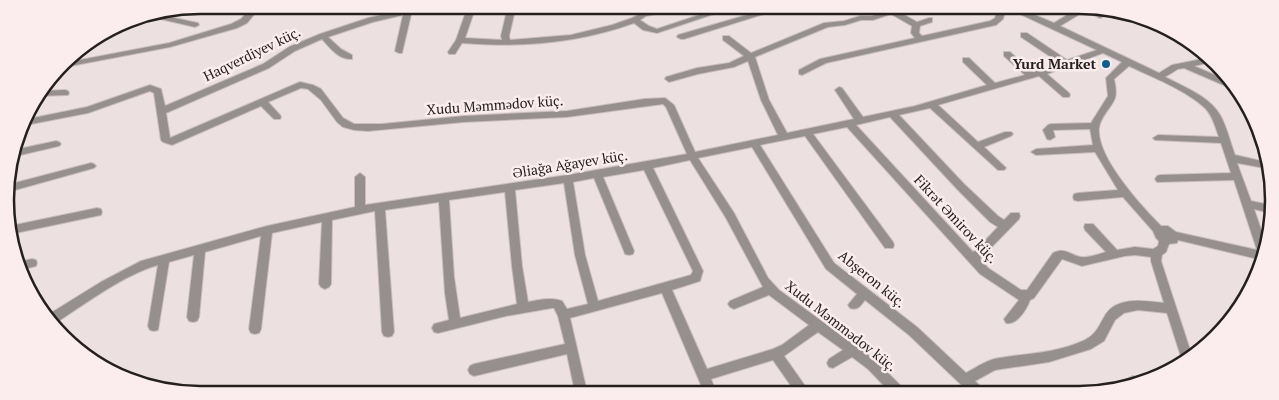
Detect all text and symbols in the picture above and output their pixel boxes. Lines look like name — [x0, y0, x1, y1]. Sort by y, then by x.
street label: Haqverdiyev küç. — [200, 22, 304, 85]
place label: Yurd Market — [1013, 54, 1096, 73]
marker: Yurd Market — [1100, 58, 1112, 70]
street label: Xudu Məmmədov küç. — [426, 90, 564, 119]
street label: Əliağa Ağayev küç. — [511, 145, 629, 182]
street label: Fikrət Əmirov küç. — [910, 170, 1002, 267]
street label: Abşeron küç. — [835, 246, 910, 312]
street label: Xudu Məmmədov küç. — [782, 276, 901, 375]

